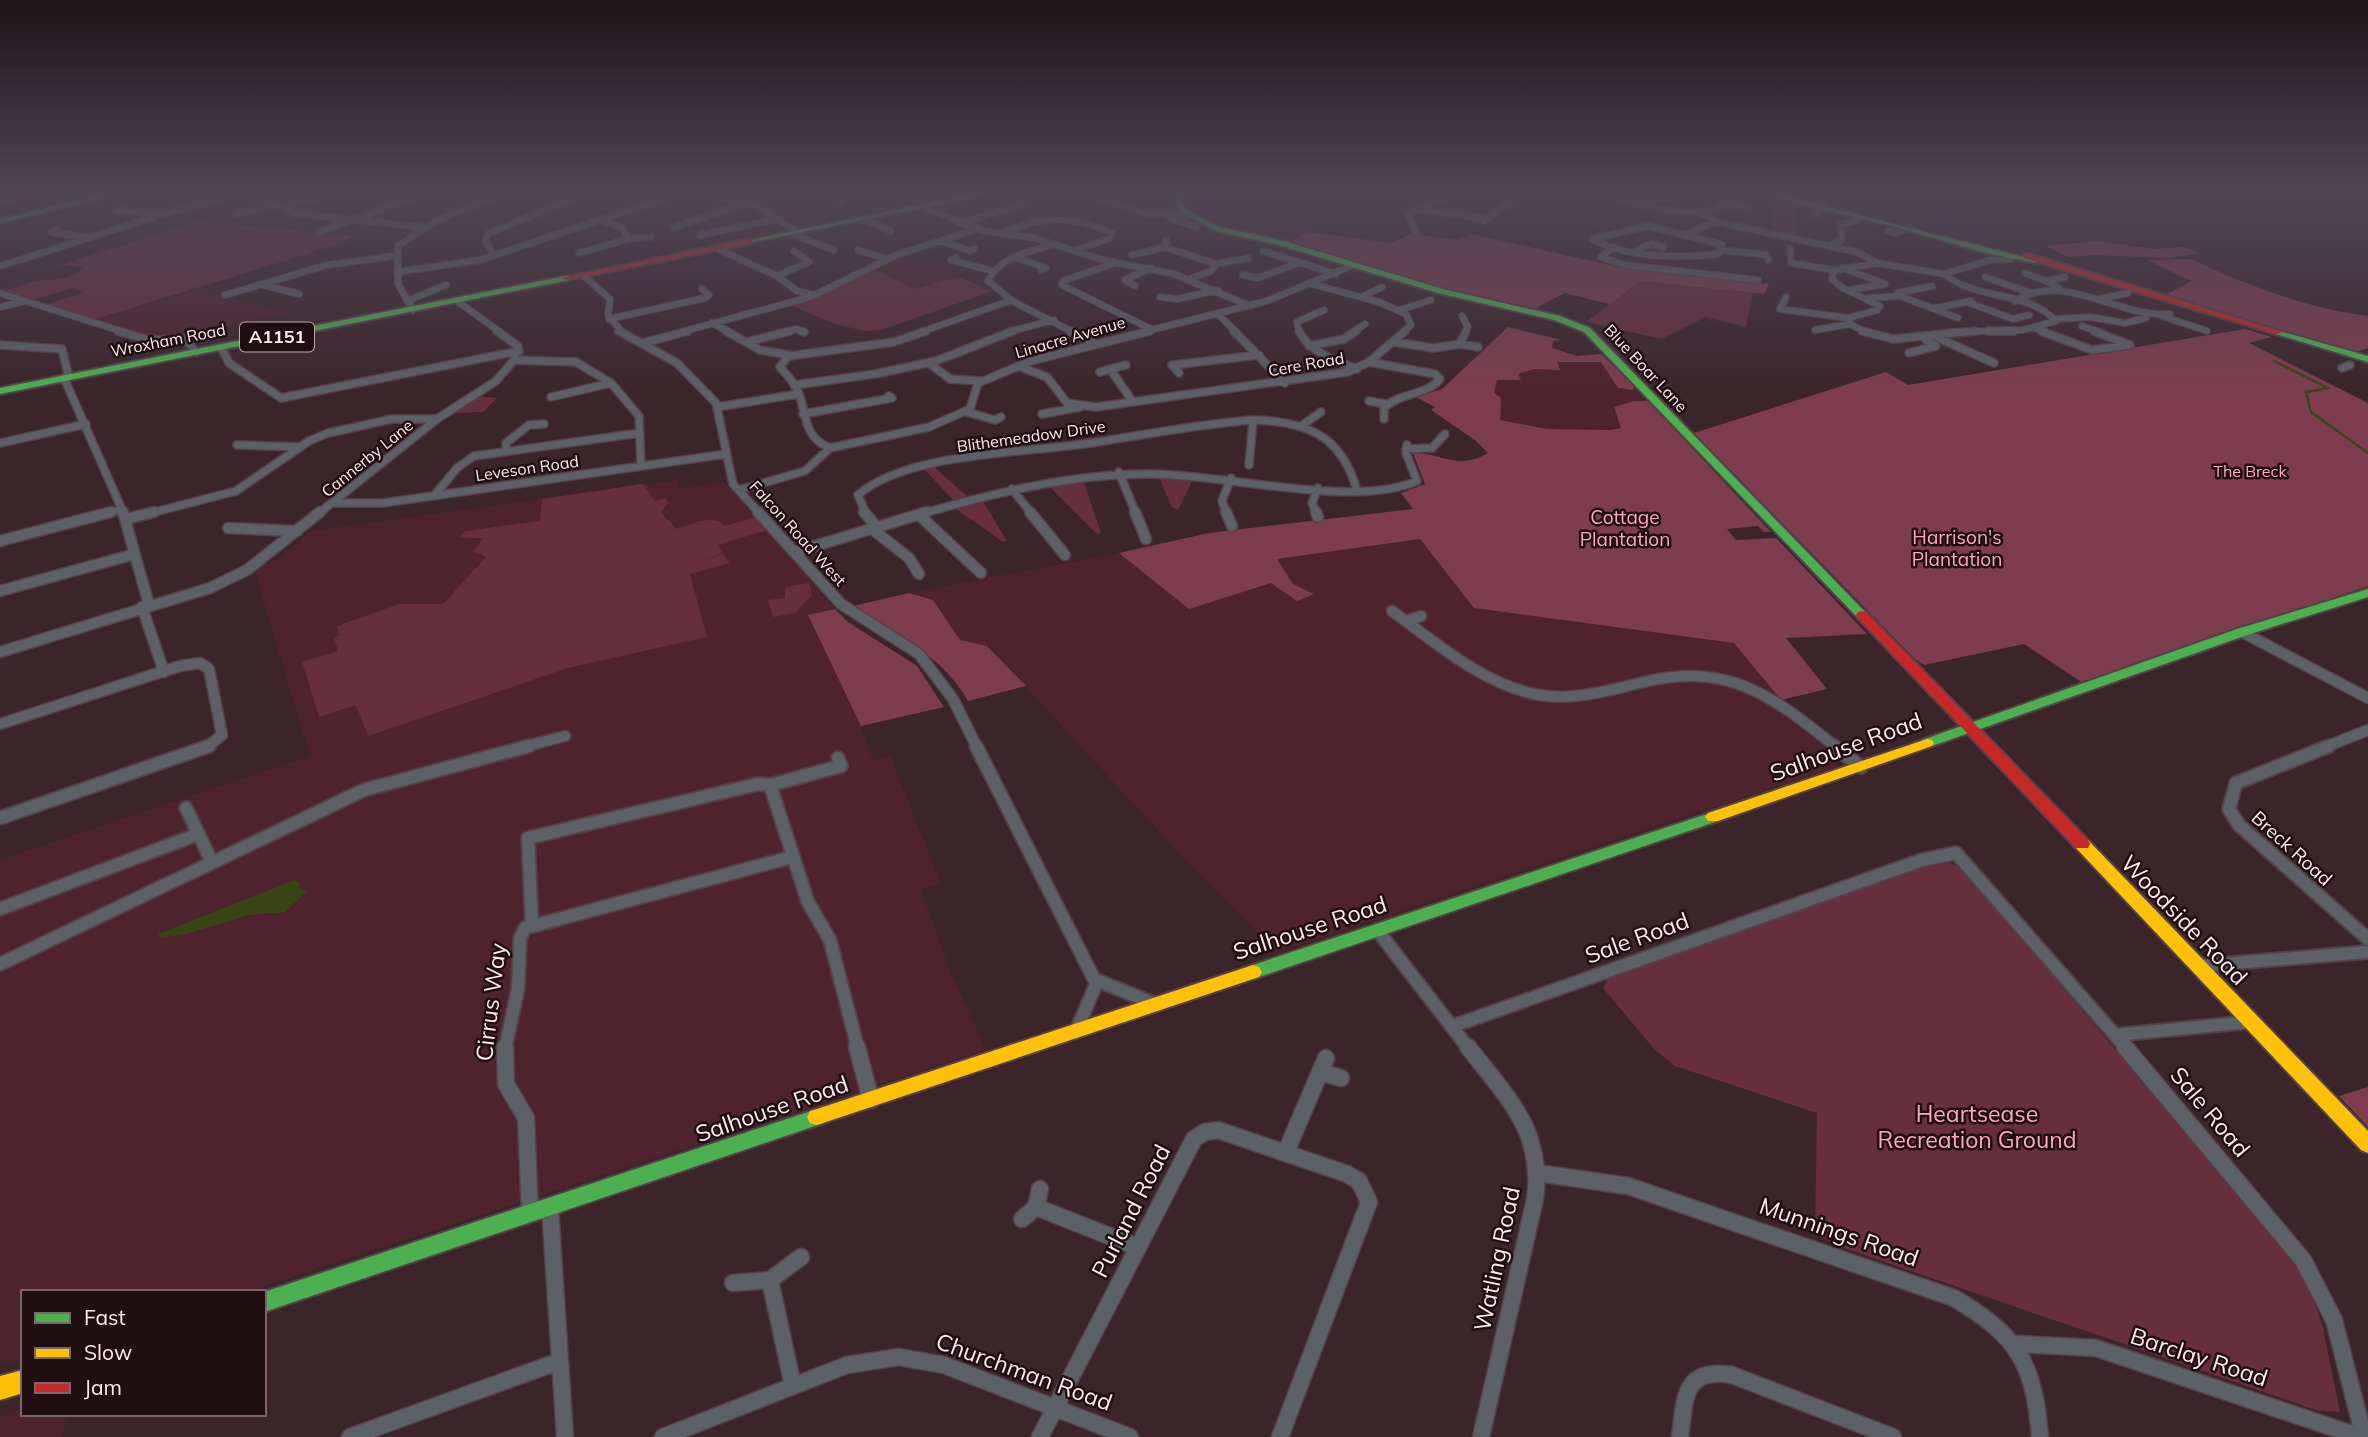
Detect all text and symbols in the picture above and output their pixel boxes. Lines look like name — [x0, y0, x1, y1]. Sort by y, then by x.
street label: Linacre Avenue — [1013, 312, 1127, 362]
street label: Wroxham Road — [109, 319, 227, 361]
street label: Blue Boar Lane — [1600, 320, 1692, 416]
road number: A1151 — [240, 323, 314, 352]
street label: Cere Road — [1266, 347, 1346, 381]
street label: Cannerby Lane — [317, 415, 417, 501]
street label: Blithemeadow Drive — [955, 416, 1107, 456]
street label: Leveson Road — [474, 451, 580, 485]
park label: The Breck — [2213, 461, 2287, 481]
street label: Falcon Road West — [745, 476, 851, 590]
park label: Cottage Plantation — [1580, 505, 1670, 551]
park label: Harrison's Plantation — [1912, 525, 2002, 571]
street label: Salhouse Road — [1766, 706, 1926, 787]
street label: Breck Road — [2247, 805, 2337, 891]
street label: Woodside Road — [2115, 848, 2254, 991]
street label: Salhouse Road — [1229, 889, 1390, 966]
street label: Sale Road — [1581, 905, 1693, 970]
street label: Cirrus Way — [469, 941, 512, 1063]
street label: Sale Road — [2164, 1061, 2256, 1163]
street label: Salhouse Road — [692, 1069, 852, 1148]
park label: Heartsease Recreation Ground — [1878, 1099, 2076, 1154]
street label: Purland Road — [1085, 1139, 1176, 1282]
street label: Watling Road — [1467, 1184, 1526, 1334]
street label: Munnings Road — [1756, 1191, 1923, 1272]
legend — [21, 1290, 266, 1416]
text: Fast — [84, 1304, 126, 1330]
street label: Barclay Road — [2127, 1321, 2272, 1392]
street label: Churchman Road — [932, 1326, 1116, 1417]
text: Slow — [84, 1339, 132, 1365]
text: Jam — [84, 1374, 122, 1400]

